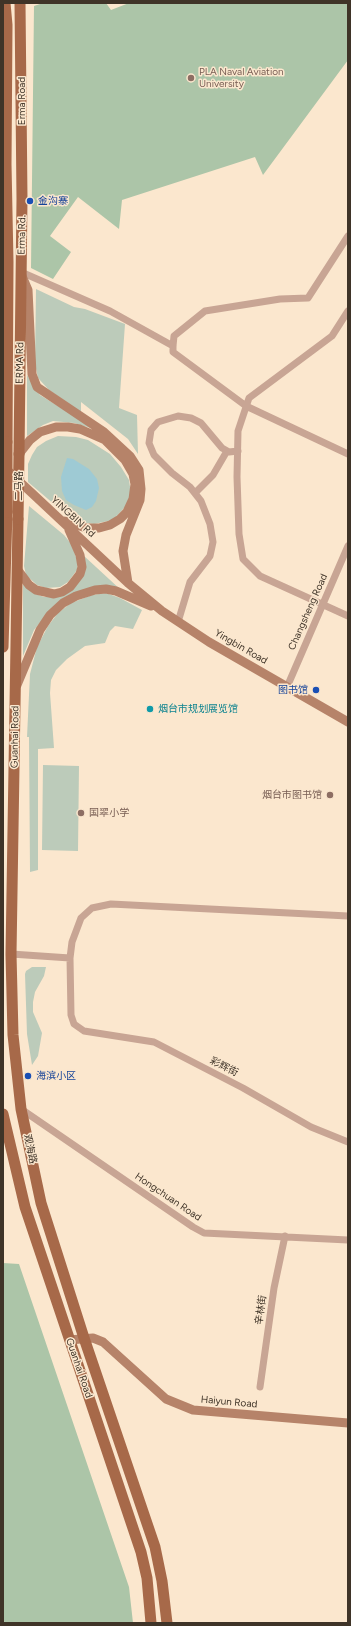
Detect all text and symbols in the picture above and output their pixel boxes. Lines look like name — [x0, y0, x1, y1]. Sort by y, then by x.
place label: PLA Naval Aviation University — [199, 66, 284, 90]
marker: PLA Naval Aviation University — [186, 73, 196, 83]
street label: Erma Road — [16, 77, 28, 125]
place label: 金沟寨 — [38, 195, 68, 207]
marker: 金沟寨 — [25, 196, 35, 206]
street label: Erma Rd. — [16, 215, 28, 255]
street label: ERMA Rd — [14, 342, 26, 384]
street label: 二马路 — [13, 471, 25, 501]
street label: YINGBIN Rd — [48, 494, 98, 540]
street label: Changsheng Road — [286, 572, 330, 652]
street label: Yingbin Road — [212, 627, 270, 667]
place label: 图书馆 — [278, 684, 308, 696]
marker: 图书馆 — [311, 685, 321, 695]
place label: 烟台市规划展览馆 — [158, 703, 238, 715]
marker: 烟台市规划展览馆 — [145, 704, 155, 714]
street label: Guanhai Road — [8, 706, 22, 768]
place label: 烟台市图书馆 — [262, 789, 322, 801]
marker: 烟台市图书馆 — [325, 790, 335, 800]
place label: 国翠小学 — [89, 807, 129, 819]
marker: 国翠小学 — [76, 808, 86, 818]
street label: 彩辉街 — [208, 1055, 240, 1079]
place label: 海滨小区 — [36, 1070, 76, 1082]
marker: 海滨小区 — [23, 1071, 33, 1081]
street label: 观海路 — [21, 1133, 39, 1165]
street label: Hongchuan Road — [133, 1170, 203, 1224]
street label: 辛林街 — [253, 1294, 269, 1326]
street label: Guanhai Road — [63, 1337, 95, 1399]
street label: Haiyun Road — [200, 1394, 258, 1410]

